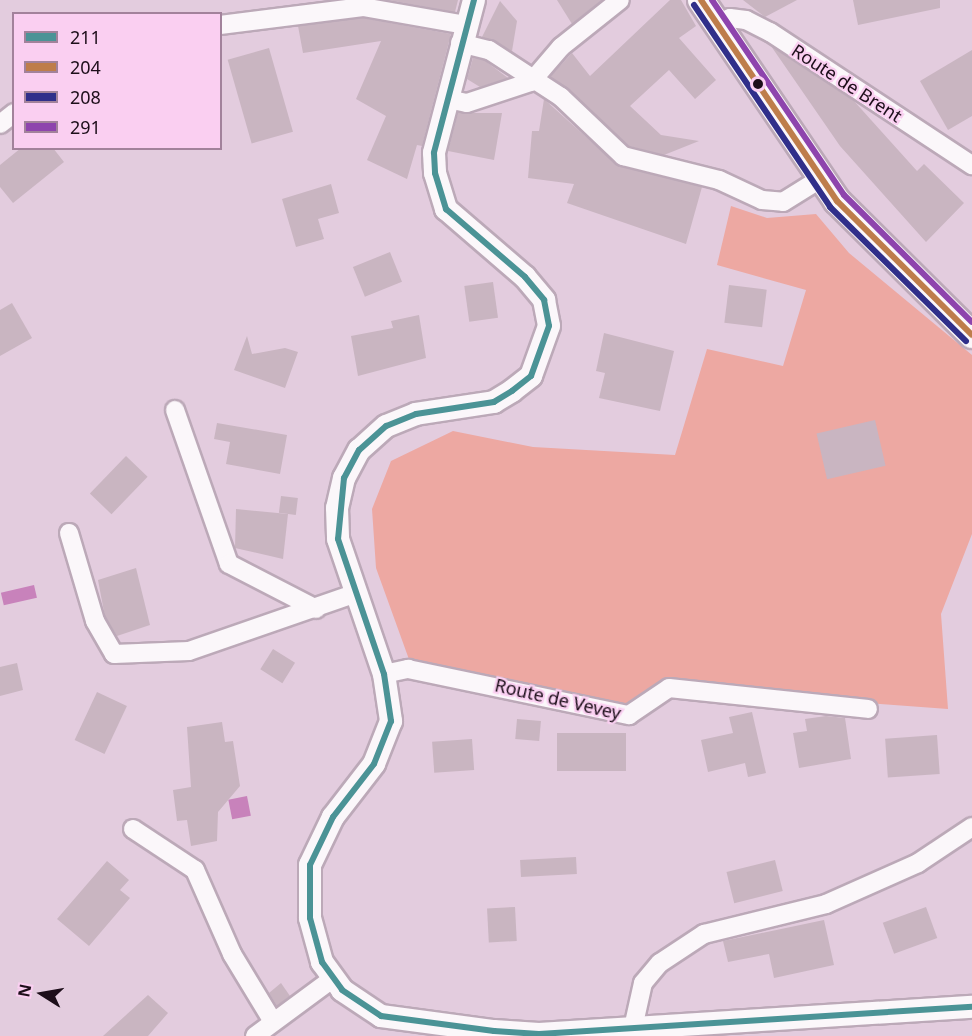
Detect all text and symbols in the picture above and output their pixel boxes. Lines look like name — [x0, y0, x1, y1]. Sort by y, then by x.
legend — [12, 12, 222, 150]
text: 211 — [70, 25, 101, 49]
street label: Route de Brent — [788, 39, 906, 127]
text: 204 — [70, 55, 101, 79]
unlabelled marker — [752, 78, 764, 90]
text: 208 — [70, 85, 101, 109]
text: 291 — [70, 115, 101, 139]
street label: Route de Vevey — [493, 674, 623, 724]
north arrow — [12, 964, 72, 1024]
text: N — [12, 982, 36, 999]

